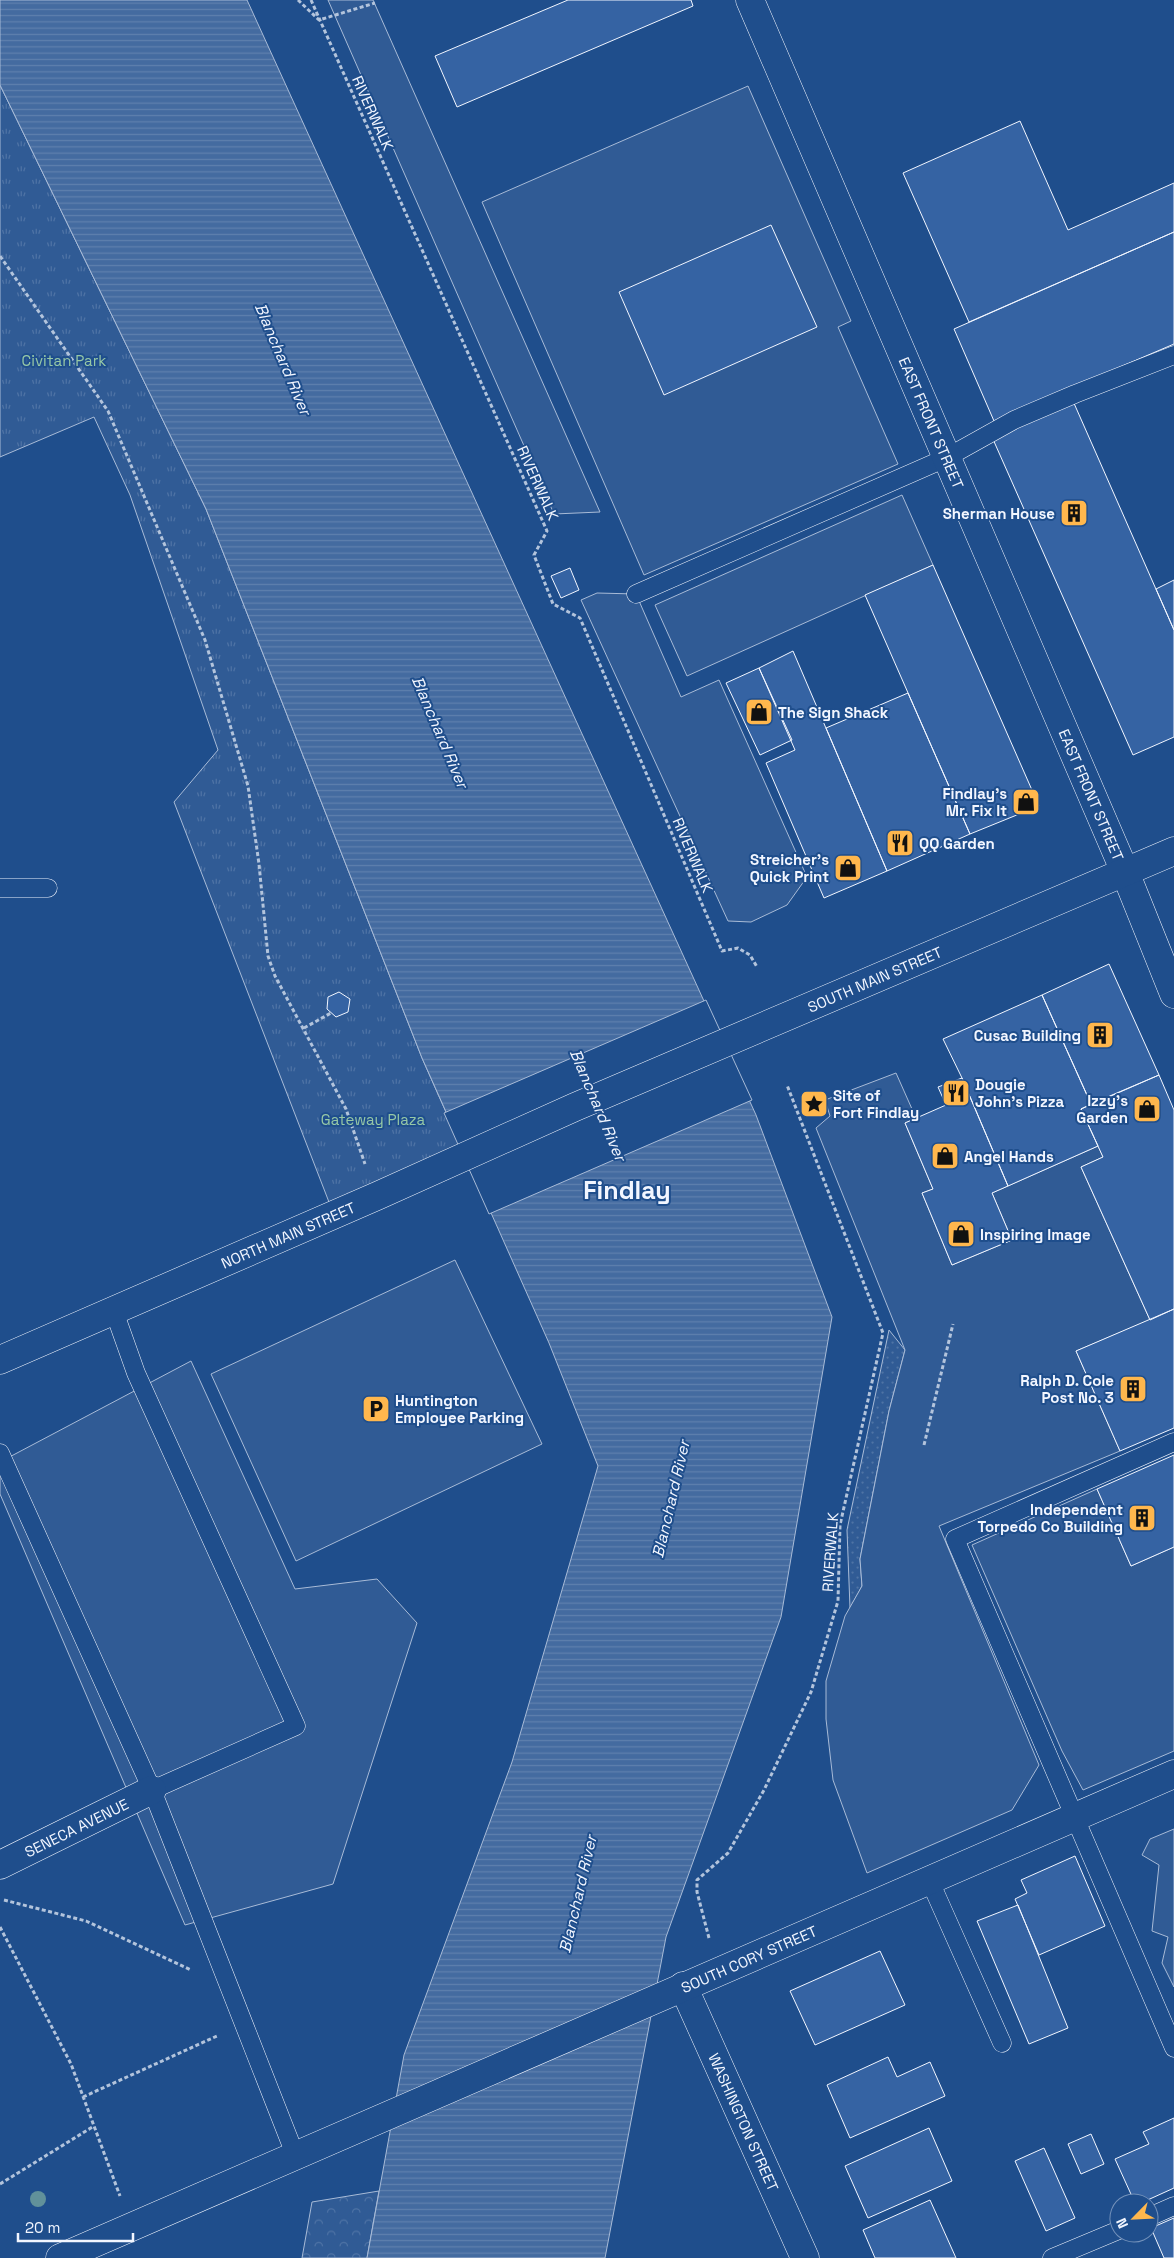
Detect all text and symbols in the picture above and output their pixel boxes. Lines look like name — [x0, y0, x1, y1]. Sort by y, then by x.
street label: RIVERWALK — [348, 73, 398, 153]
water label: Blanchard River — [250, 300, 317, 420]
park label: Civitan Park — [22, 351, 106, 370]
street label: EAST FRONT STREET — [895, 354, 968, 492]
street label: RIVERWALK — [513, 443, 563, 523]
building icon: Sherman House — [1059, 498, 1089, 528]
place label: Sherman House — [943, 504, 1055, 523]
water label: Blanchard River — [407, 673, 474, 793]
shop icon: The Sign Shack — [744, 697, 774, 727]
place label: The Sign Shack — [778, 703, 889, 722]
street label: EAST FRONT STREET — [1055, 726, 1128, 864]
place label: Findlay's Mr. Fix It — [942, 784, 1007, 820]
shop icon: Findlay's Mr. Fix It — [1011, 787, 1041, 817]
street label: RIVERWALK — [669, 815, 717, 895]
restaurant icon: QQ Garden — [885, 828, 915, 858]
place label: QQ Garden — [919, 834, 995, 853]
place label: Streicher's Quick Print — [750, 850, 829, 886]
shop icon: Streicher's Quick Print — [833, 853, 863, 883]
street label: SOUTH MAIN STREET — [804, 942, 945, 1016]
building icon: Cusac Building — [1085, 1020, 1115, 1050]
place label: Cusac Building — [974, 1026, 1081, 1045]
water label: Blanchard River — [565, 1046, 632, 1166]
place label: Dougie John's Pizza — [975, 1075, 1064, 1111]
restaurant icon: Dougie John's Pizza — [941, 1078, 971, 1108]
place label: Site of Fort Findlay — [833, 1086, 919, 1122]
place icon: Site of Fort Findlay — [799, 1089, 829, 1119]
place label: Izzy's Garden — [1076, 1091, 1128, 1127]
shop icon: Izzy's Garden — [1132, 1094, 1162, 1124]
park label: Gateway Plaza — [321, 1110, 426, 1129]
shop icon: Angel Hands — [930, 1141, 960, 1171]
place label: Angel Hands — [964, 1147, 1054, 1166]
district label: Findlay — [583, 1174, 671, 1206]
street label: NORTH MAIN STREET — [218, 1197, 358, 1272]
shop icon: Inspiring Image — [946, 1219, 976, 1249]
place label: Inspiring Image — [980, 1225, 1091, 1244]
place label: Ralph D. Cole Post No. 3 — [1020, 1371, 1114, 1407]
building icon: Ralph D. Cole Post No. 3 — [1118, 1374, 1148, 1404]
place label: Huntington Employee Parking — [395, 1391, 524, 1427]
parking icon: Huntington Employee Parking — [361, 1394, 391, 1424]
water label: Blanchard River — [647, 1436, 695, 1560]
place label: Independent Torpedo Co Building — [977, 1500, 1123, 1536]
building icon: Independent Torpedo Co Building — [1127, 1503, 1157, 1533]
street label: RIVERWALK — [818, 1512, 842, 1592]
street label: SENECA AVENUE — [21, 1794, 131, 1861]
water label: Blanchard River — [554, 1831, 602, 1955]
street label: SOUTH CORY STREET — [678, 1921, 820, 1997]
street label: WASHINGTON STREET — [705, 2050, 783, 2194]
north arrow — [1109, 2193, 1159, 2243]
scale bar — [18, 2210, 132, 2242]
text: N — [1112, 2215, 1132, 2231]
text: 20 m — [25, 2218, 60, 2237]

